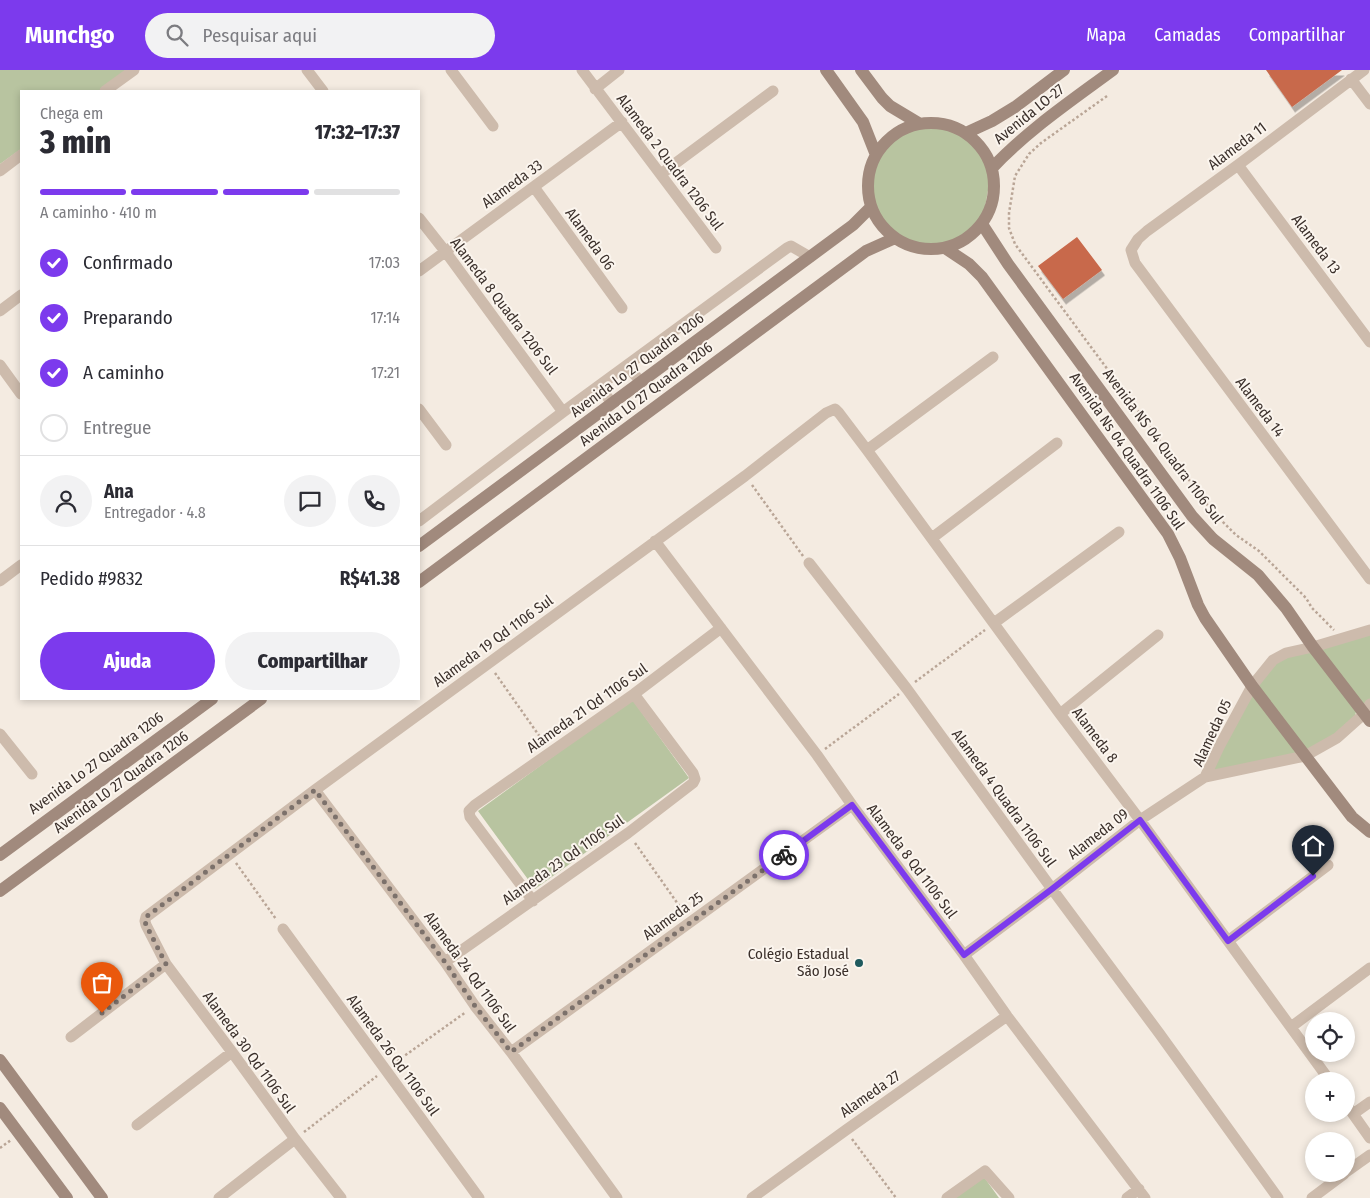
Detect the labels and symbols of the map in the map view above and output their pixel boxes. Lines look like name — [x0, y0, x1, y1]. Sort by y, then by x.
street label: Avenida LO-27 — [990, 80, 1068, 148]
street label: Alameda 2 Quadra 1206 Sul — [613, 90, 727, 234]
street label: Alameda 11 — [1204, 118, 1270, 174]
street label: Alameda 33 — [478, 156, 546, 212]
street label: Alameda 06 — [561, 204, 619, 274]
street label: Alameda 13 — [1288, 211, 1344, 277]
street label: Alameda 8 Quadra 1206 Sul — [447, 234, 561, 378]
street label: Avenida Lo 27 Quadra 1206 — [567, 309, 707, 421]
street label: Avenida L0 27 Quadra 1206 — [576, 338, 716, 450]
street label: Avenida NS 04 Quadra 1106 Sul — [1099, 365, 1227, 527]
street label: Avenida Ns 04 Quadra 1106 Sul — [1066, 369, 1188, 533]
street label: Alameda 14 — [1232, 374, 1288, 440]
street label: Alameda 19 Qd 1106 Sul — [429, 591, 557, 691]
street label: Alameda 21 Qd 1106 Sul — [523, 660, 651, 756]
street label: Alameda 05 — [1189, 697, 1235, 769]
street label: Alameda 8 — [1068, 704, 1122, 766]
street label: Avenida Lo 27 Quadra 1206 — [25, 708, 167, 818]
street label: Alameda 4 Quadra 1106 Sul — [948, 726, 1060, 870]
street label: Avenida L0 27 Quadra 1206 — [50, 727, 192, 837]
street label: Alameda 8 Qd 1106 Sul — [863, 800, 961, 922]
street label: Alameda 09 — [1064, 805, 1132, 863]
street label: Alameda 23 Qd 1106 Sul — [499, 811, 627, 909]
pin — [1292, 825, 1334, 876]
courier — [759, 830, 809, 880]
street label: Alameda 25 — [639, 888, 707, 944]
street label: Alameda 24 Qd 1106 Sul — [420, 908, 520, 1036]
place label: Colégio Estadual São José — [748, 945, 849, 980]
marker: Colégio Estadual São José — [853, 957, 865, 969]
pin — [81, 962, 123, 1013]
street label: Alameda 30 Qd 1106 Sul — [199, 988, 299, 1116]
street label: Alameda 26 Qd 1106 Sul — [343, 991, 443, 1119]
street label: Alameda 27 — [836, 1067, 904, 1121]

